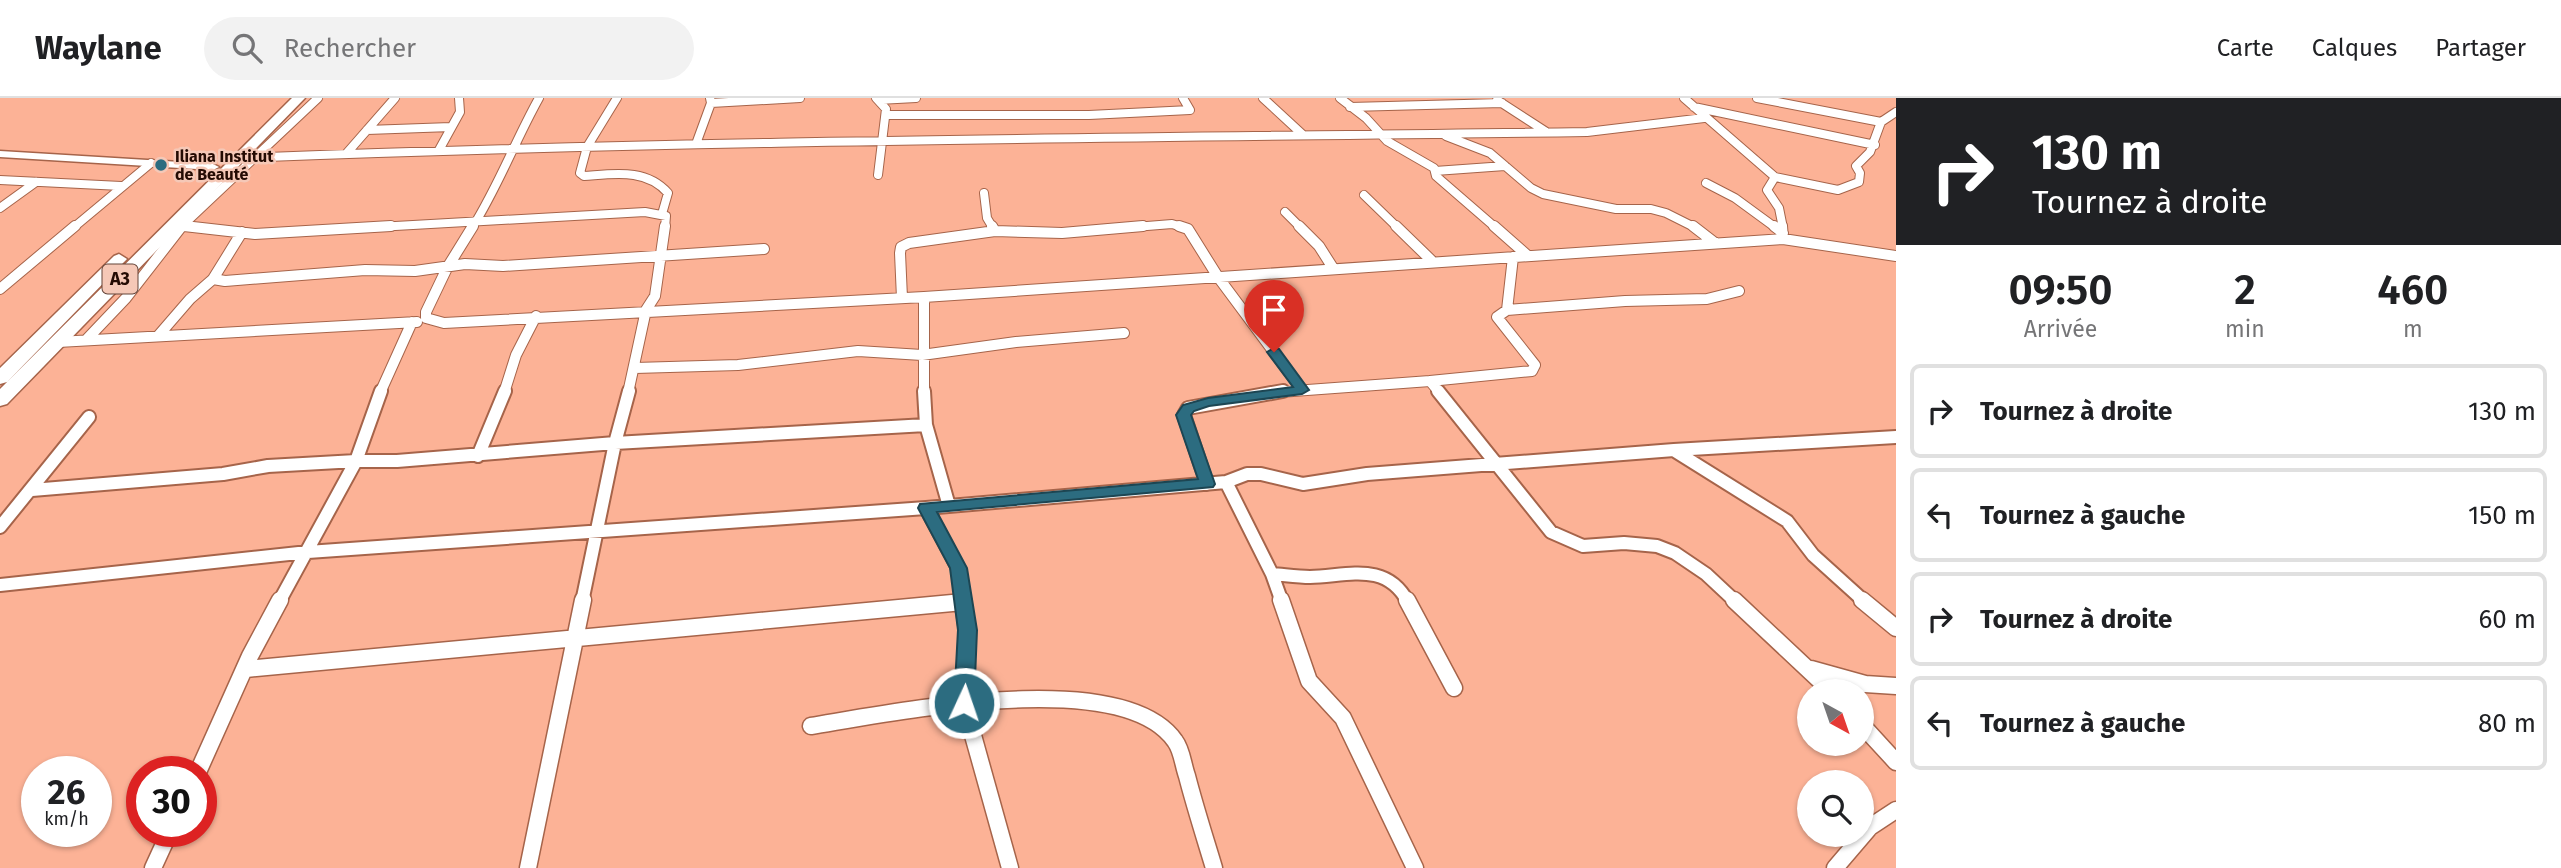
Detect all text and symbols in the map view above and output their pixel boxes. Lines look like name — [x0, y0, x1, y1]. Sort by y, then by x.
search box — [204, 17, 694, 80]
text: Waylane — [35, 28, 162, 68]
icon: search — [228, 29, 266, 67]
text: Rechercher — [284, 33, 416, 64]
text: Carte — [2217, 34, 2274, 62]
text: Calques — [2312, 34, 2397, 62]
text: Partager — [2435, 34, 2526, 62]
text: 130 m — [2032, 123, 2162, 182]
icon: right — [1917, 126, 2008, 217]
place label: Iliana Institut de Beauté — [175, 147, 274, 184]
marker: Iliana Institut de Beauté — [153, 157, 169, 173]
text: Tournez à droite — [2032, 183, 2268, 221]
road number: A3 — [102, 264, 138, 294]
text: 09:50 — [2009, 265, 2113, 315]
text: 2 — [2234, 265, 2256, 315]
text: 460 — [2377, 265, 2448, 315]
pin — [1244, 280, 1304, 352]
icon: arrive — [1255, 291, 1293, 329]
text: Arrivée — [2024, 315, 2097, 343]
text: min — [2225, 315, 2265, 343]
text: m — [2403, 315, 2423, 343]
icon: right — [1921, 392, 1959, 430]
text: Tournez à droite — [1980, 396, 2172, 427]
text: 130 m — [2468, 396, 2536, 427]
icon: left — [1921, 496, 1959, 534]
text: Tournez à gauche — [1980, 500, 2185, 531]
text: 150 m — [2468, 500, 2536, 531]
icon: right — [1921, 600, 1959, 638]
text: Tournez à droite — [1980, 604, 2172, 635]
text: 60 m — [2478, 604, 2536, 635]
position arrow — [927, 666, 1001, 740]
north arrow — [1797, 679, 1874, 756]
map controls — [1797, 679, 1874, 847]
icon: left — [1921, 704, 1959, 742]
text: Tournez à gauche — [1980, 708, 2185, 739]
text: 80 m — [2478, 708, 2536, 739]
speed limit sign: 30 — [126, 756, 217, 847]
button: search — [1797, 770, 1874, 847]
text: 26 — [48, 771, 85, 813]
text: km/h — [44, 808, 89, 830]

